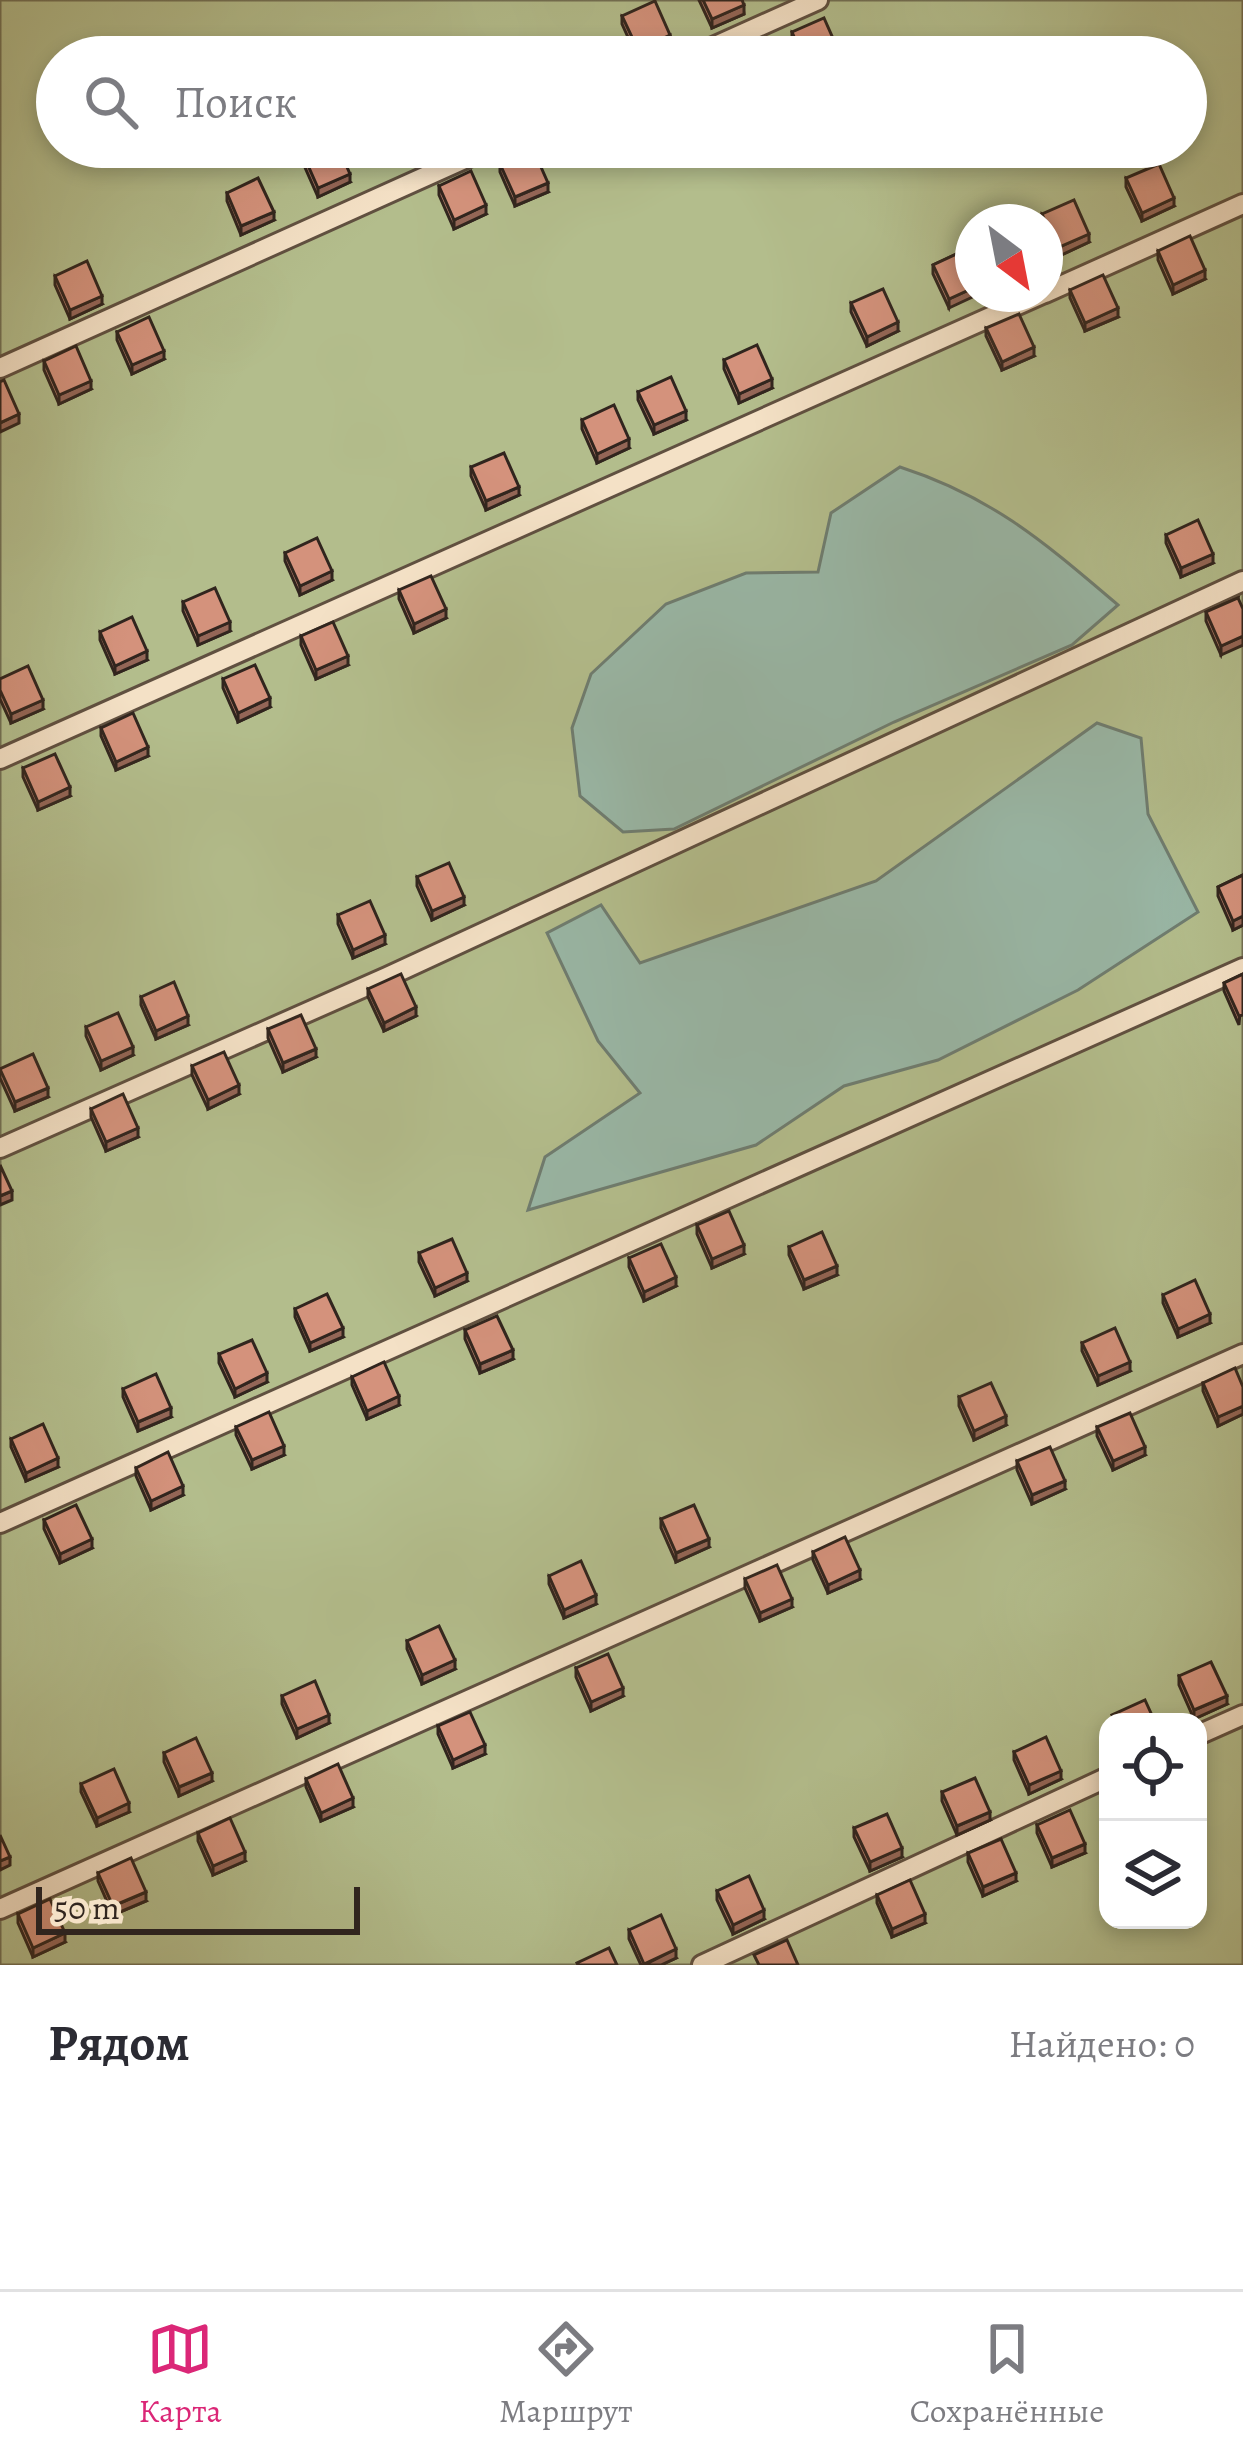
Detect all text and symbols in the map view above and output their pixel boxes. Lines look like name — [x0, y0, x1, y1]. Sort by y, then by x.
search box — [36, 36, 1207, 168]
icon: search — [78, 69, 144, 135]
text: Поиск — [174, 71, 297, 133]
north arrow — [955, 204, 1063, 312]
map controls — [1099, 1713, 1207, 1929]
button: locate — [1099, 1713, 1207, 1821]
button: layers — [1099, 1821, 1207, 1929]
scale bar — [36, 1881, 360, 1934]
text: 50 m — [54, 1885, 120, 1930]
text: Рядом — [48, 2008, 190, 2078]
text: Найдено: 0 — [1008, 2017, 1195, 2070]
tab: Карта — [139, 2316, 222, 2433]
tab: Маршрут — [499, 2316, 633, 2433]
tab: Сохранённые — [910, 2316, 1104, 2433]

